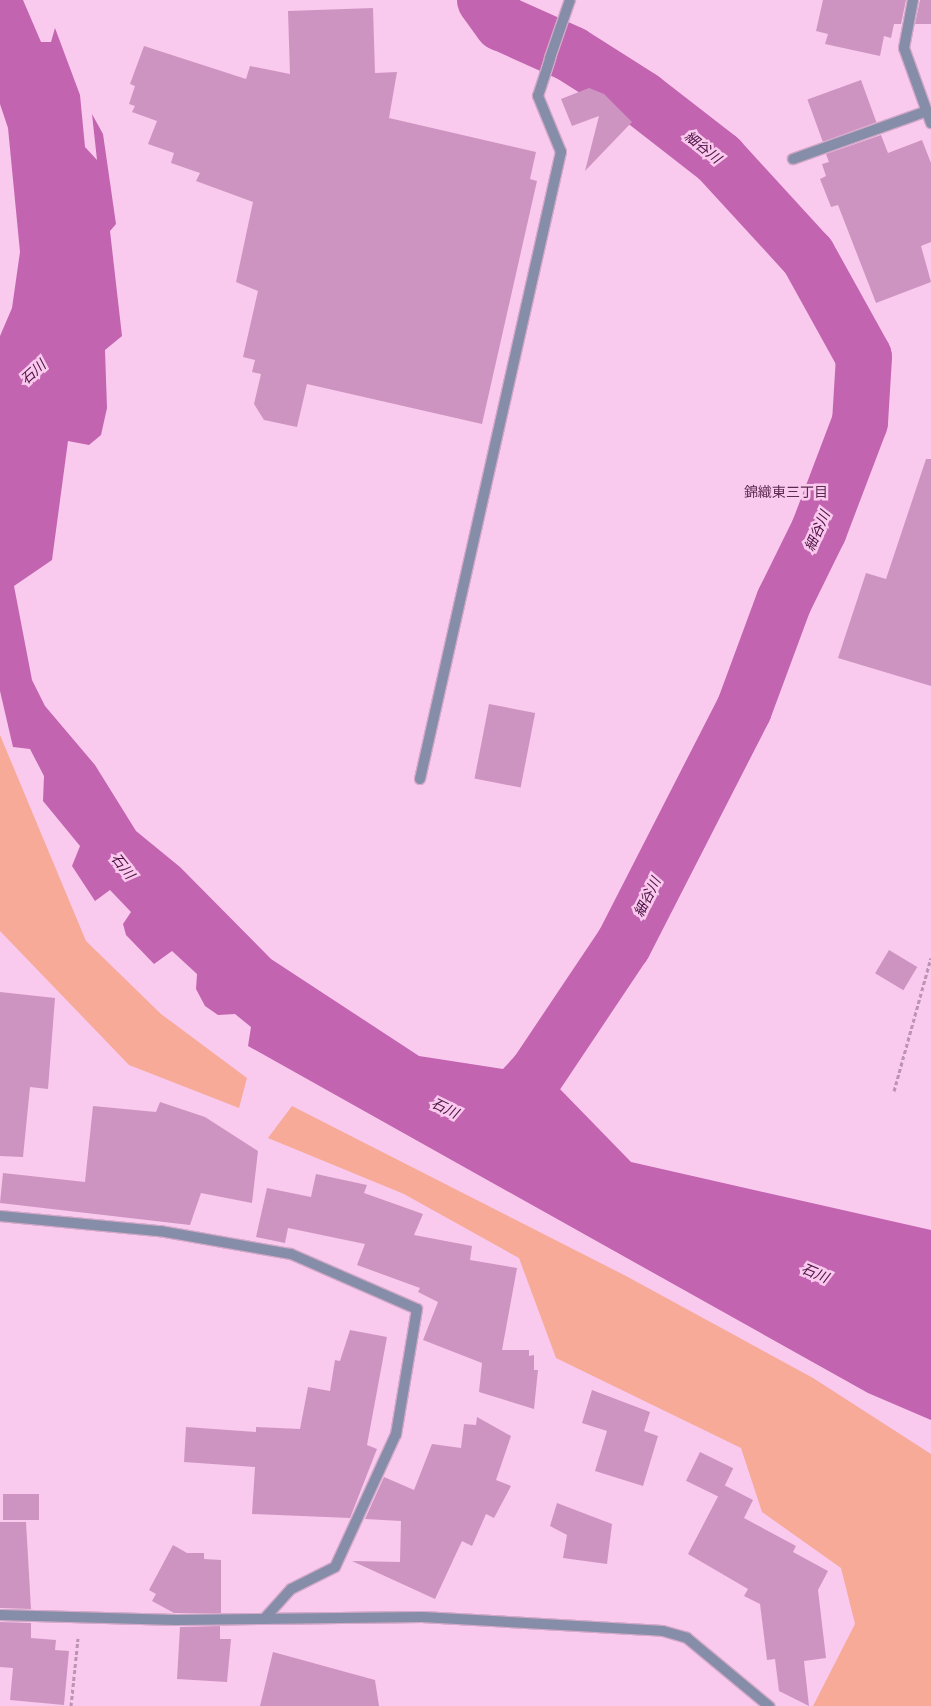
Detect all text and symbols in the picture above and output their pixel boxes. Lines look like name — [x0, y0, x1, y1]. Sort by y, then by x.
water label: 細谷川 — [681, 127, 725, 167]
water label: 石川 — [17, 356, 49, 388]
district label: 錦織東三丁目 — [744, 484, 828, 500]
water label: 細谷川 — [801, 508, 833, 554]
water label: 石川 — [108, 850, 138, 882]
water label: 細谷川 — [630, 874, 664, 920]
water label: 石川 — [429, 1094, 461, 1122]
water label: 石川 — [799, 1260, 831, 1286]

